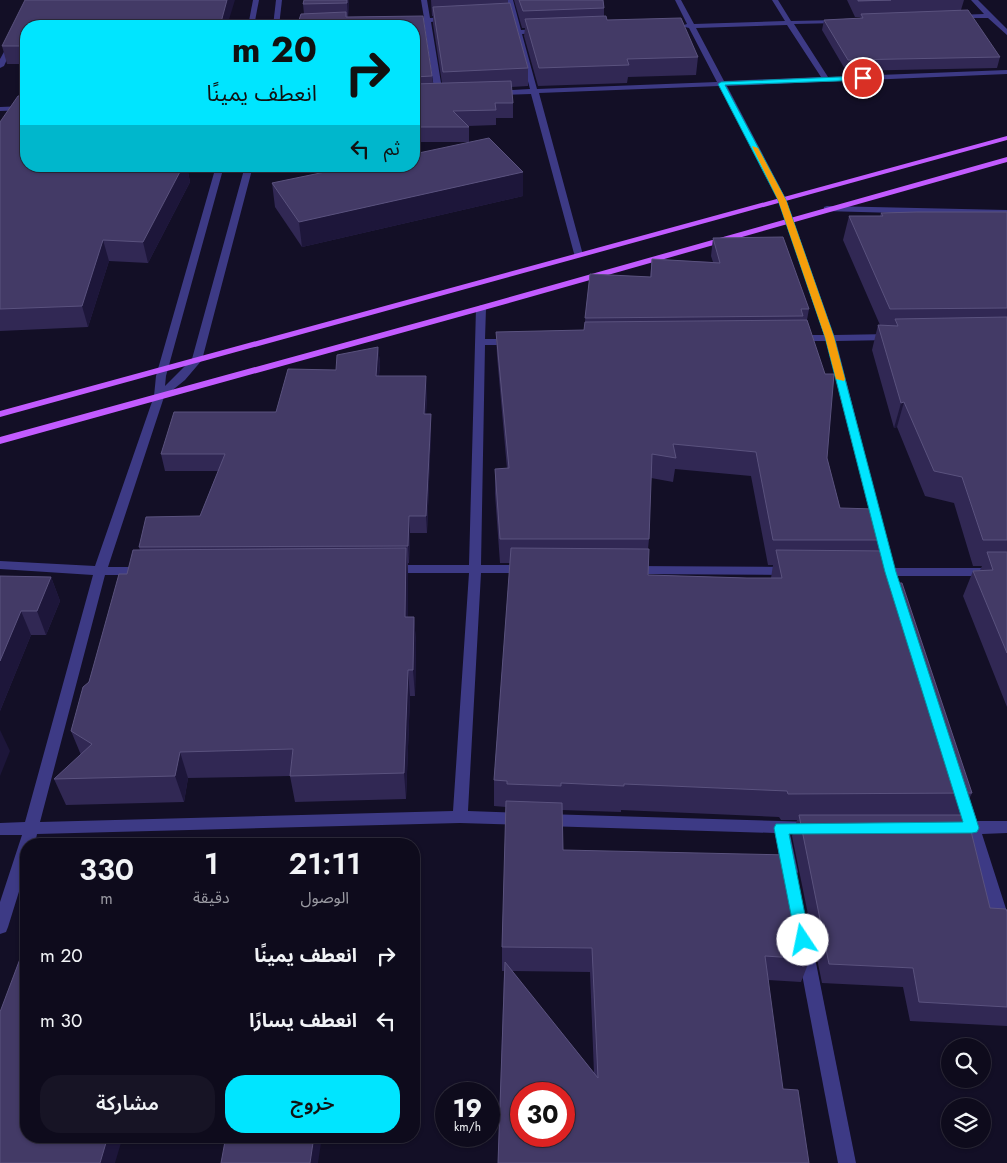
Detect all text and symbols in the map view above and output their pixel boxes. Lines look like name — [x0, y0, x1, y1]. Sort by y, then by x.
text: 20 m — [232, 25, 317, 75]
icon: right — [335, 40, 400, 105]
pin — [842, 57, 884, 99]
icon: arrive — [849, 64, 877, 92]
text: انعطف يمينًا — [207, 77, 317, 109]
icon: left — [346, 135, 374, 163]
text: ثم — [384, 135, 400, 162]
text: 1 — [204, 842, 219, 885]
text: 21:11 — [289, 842, 361, 885]
text: 330 — [79, 848, 134, 891]
text: دقيقة — [193, 886, 230, 909]
text: الوصول — [300, 886, 349, 909]
text: m — [100, 887, 113, 910]
position arrow — [776, 913, 828, 965]
text: 20 m — [40, 942, 83, 969]
text: انعطف يمينًا — [254, 942, 357, 969]
icon: right — [372, 942, 400, 970]
text: 30 m — [40, 1007, 82, 1034]
text: انعطف يسارًا — [249, 1007, 357, 1034]
icon: left — [372, 1007, 400, 1035]
map controls — [941, 1038, 991, 1148]
button: search — [941, 1038, 991, 1088]
button: مشاركة — [40, 1075, 215, 1133]
button: خروج — [225, 1075, 400, 1133]
speed limit sign: 30 — [510, 1082, 575, 1147]
text: 19 — [453, 1090, 482, 1126]
button: layers — [941, 1098, 991, 1148]
text: km/h — [454, 1118, 481, 1136]

